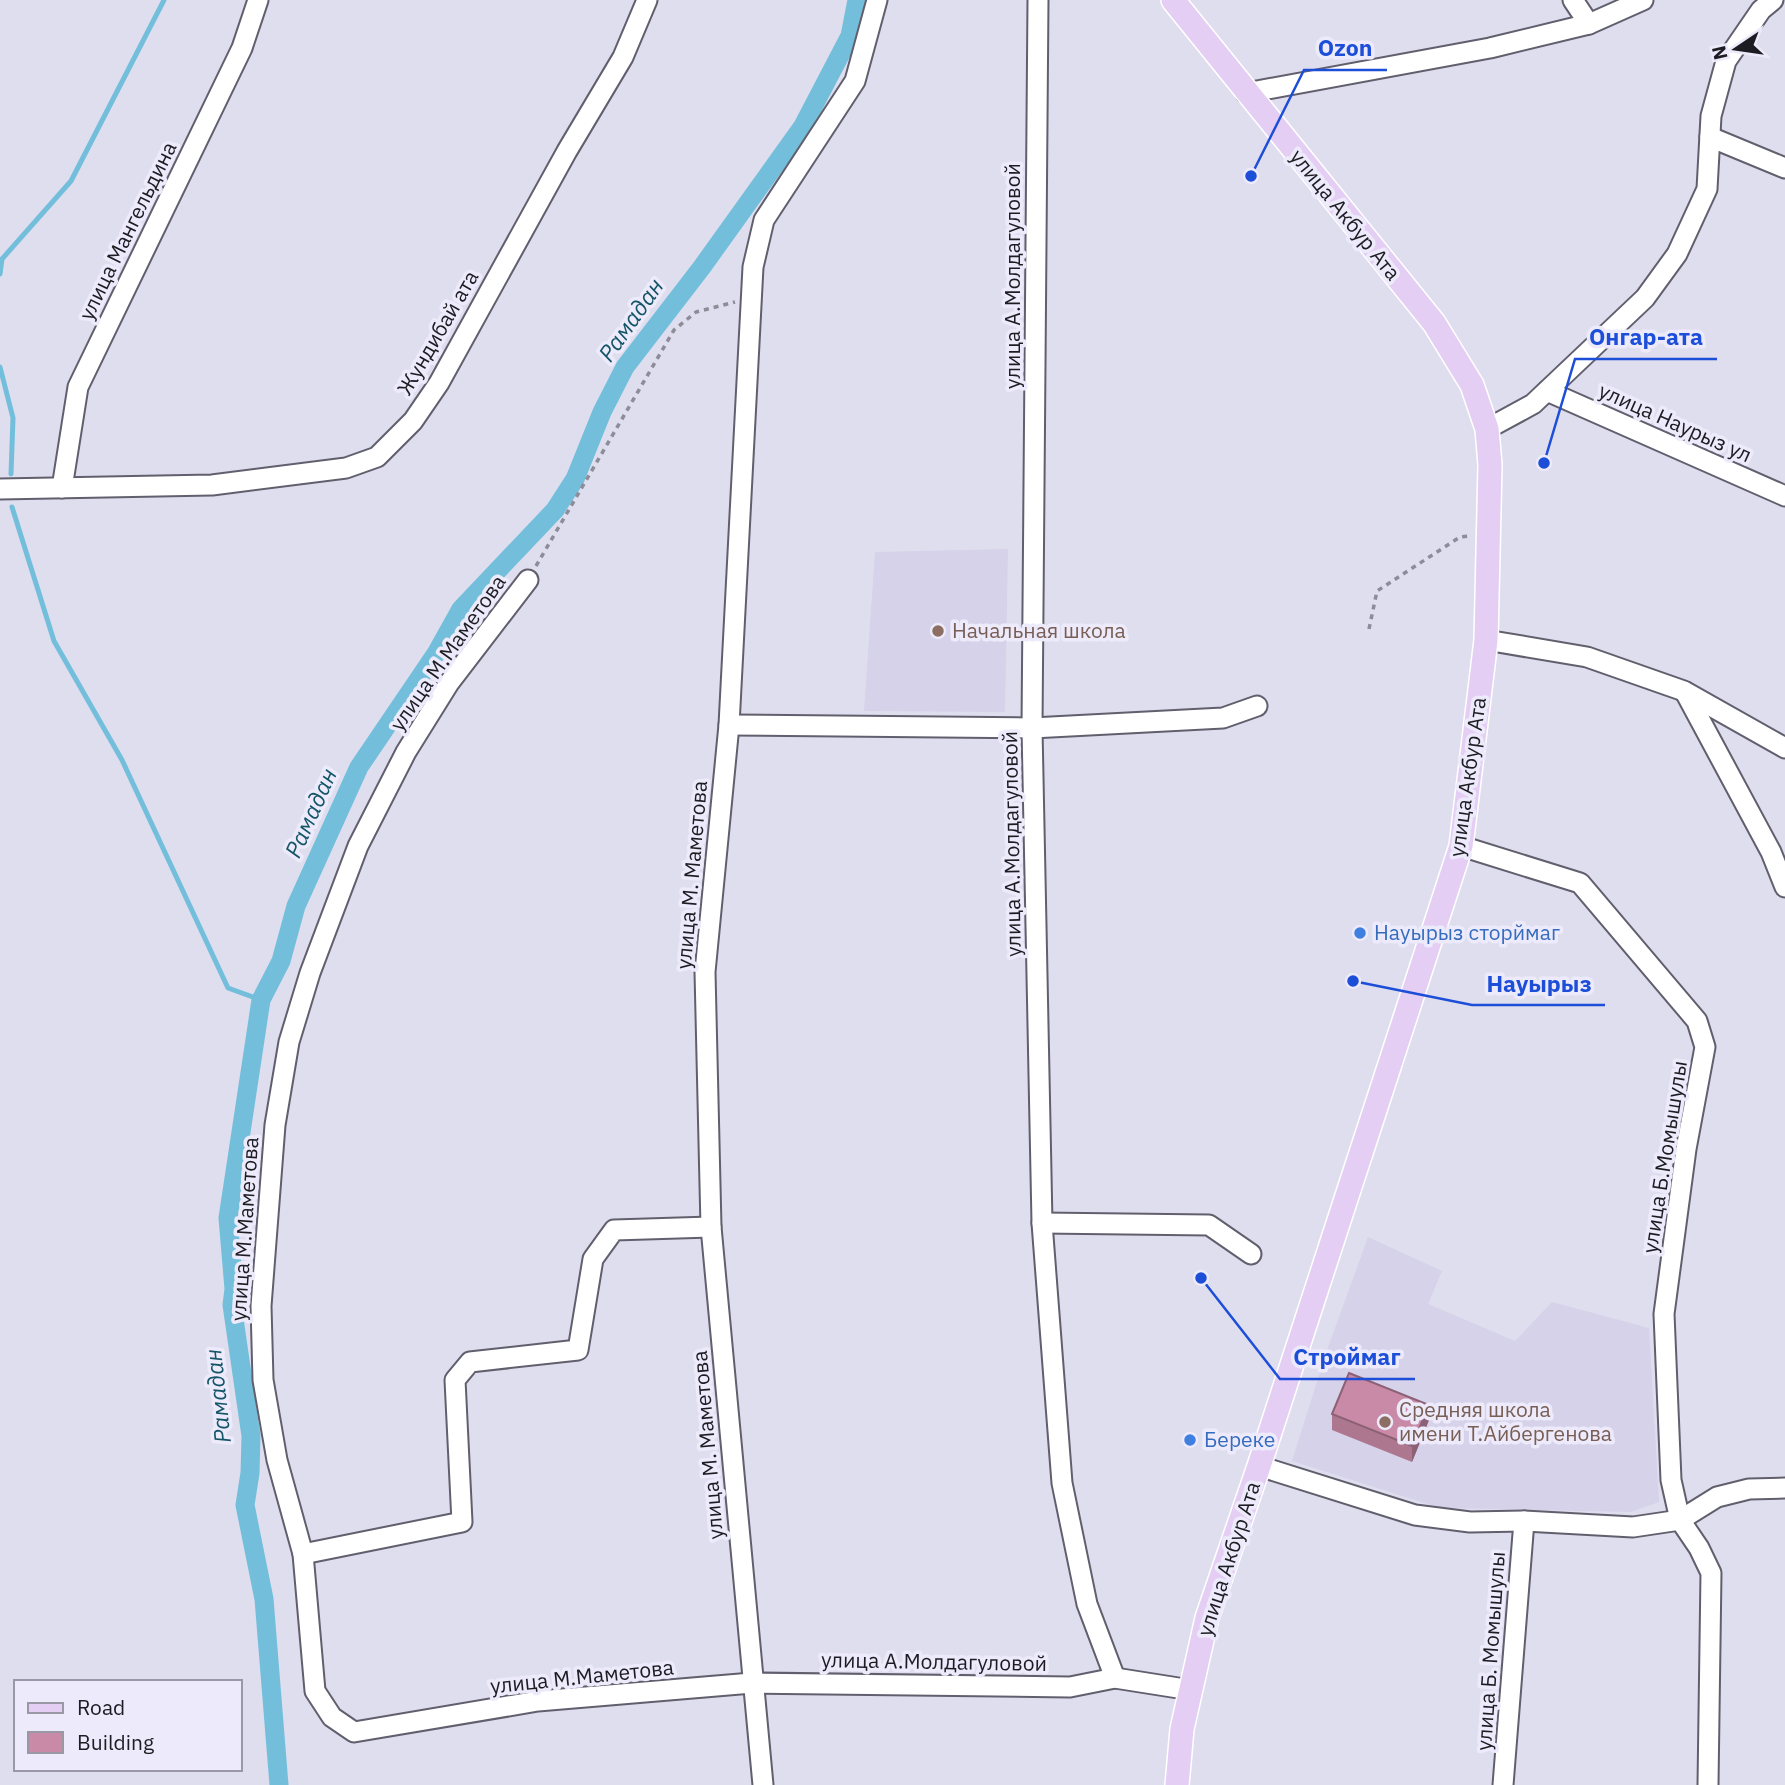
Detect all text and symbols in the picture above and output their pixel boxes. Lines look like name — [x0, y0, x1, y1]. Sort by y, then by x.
north arrow — [1701, 14, 1771, 84]
callout: Ozon — [1304, 26, 1387, 70]
text: Ozon — [1318, 32, 1372, 62]
text: N — [1706, 43, 1733, 62]
street label: улица Мангельдина — [72, 137, 182, 324]
street label: улица Акбур Ата — [1284, 143, 1407, 286]
street label: улица А.Молдагуловой — [998, 163, 1026, 389]
street label: Жундибай ата — [390, 265, 484, 400]
water label: Рамадан — [591, 272, 670, 367]
callout: Онгар-ата — [1575, 315, 1717, 359]
text: Онгар-ата — [1589, 321, 1703, 351]
street label: улица Наурыз ул — [1595, 376, 1756, 468]
street label: улица М.Маметова — [383, 569, 511, 736]
place label: Начальная школа — [952, 616, 1126, 644]
marker: Начальная школа — [930, 623, 946, 639]
street label: улица Акбур Ата — [1442, 695, 1492, 859]
street label: улица А.Молдагуловой — [995, 731, 1027, 957]
water label: Рамадан — [277, 763, 343, 862]
street label: улица М. Маметова — [669, 779, 713, 970]
place label: Науырыз сторймаг — [1374, 918, 1560, 946]
marker: Науырыз сторймаг — [1352, 925, 1368, 941]
callout: Науырыз — [1472, 961, 1605, 1005]
text: Науырыз — [1486, 968, 1592, 998]
street label: улица Б.Момышулы — [1635, 1059, 1693, 1255]
street label: улица М.Маметова — [224, 1136, 264, 1322]
callout: Строймаг — [1280, 1335, 1415, 1379]
text: Строймаг — [1293, 1341, 1401, 1371]
water label: Рамадан — [197, 1347, 237, 1445]
street label: улица М. Маметова — [685, 1350, 729, 1541]
place label: Средняя школа имени Т.Айбергенова — [1399, 1395, 1612, 1447]
marker: Средняя школа имени Т.Айбергенова — [1377, 1414, 1393, 1430]
place label: Береке — [1204, 1425, 1275, 1453]
marker: Береке — [1182, 1432, 1198, 1448]
street label: улица Акбур Ата — [1190, 1478, 1266, 1640]
street label: улица Б. Момышулы — [1469, 1550, 1511, 1751]
street label: улица А.Молдагуловой — [821, 1645, 1047, 1677]
street label: улица М.Маметова — [489, 1652, 675, 1700]
legend — [14, 1680, 242, 1771]
text: Road — [77, 1693, 125, 1721]
text: Building — [77, 1728, 154, 1756]

